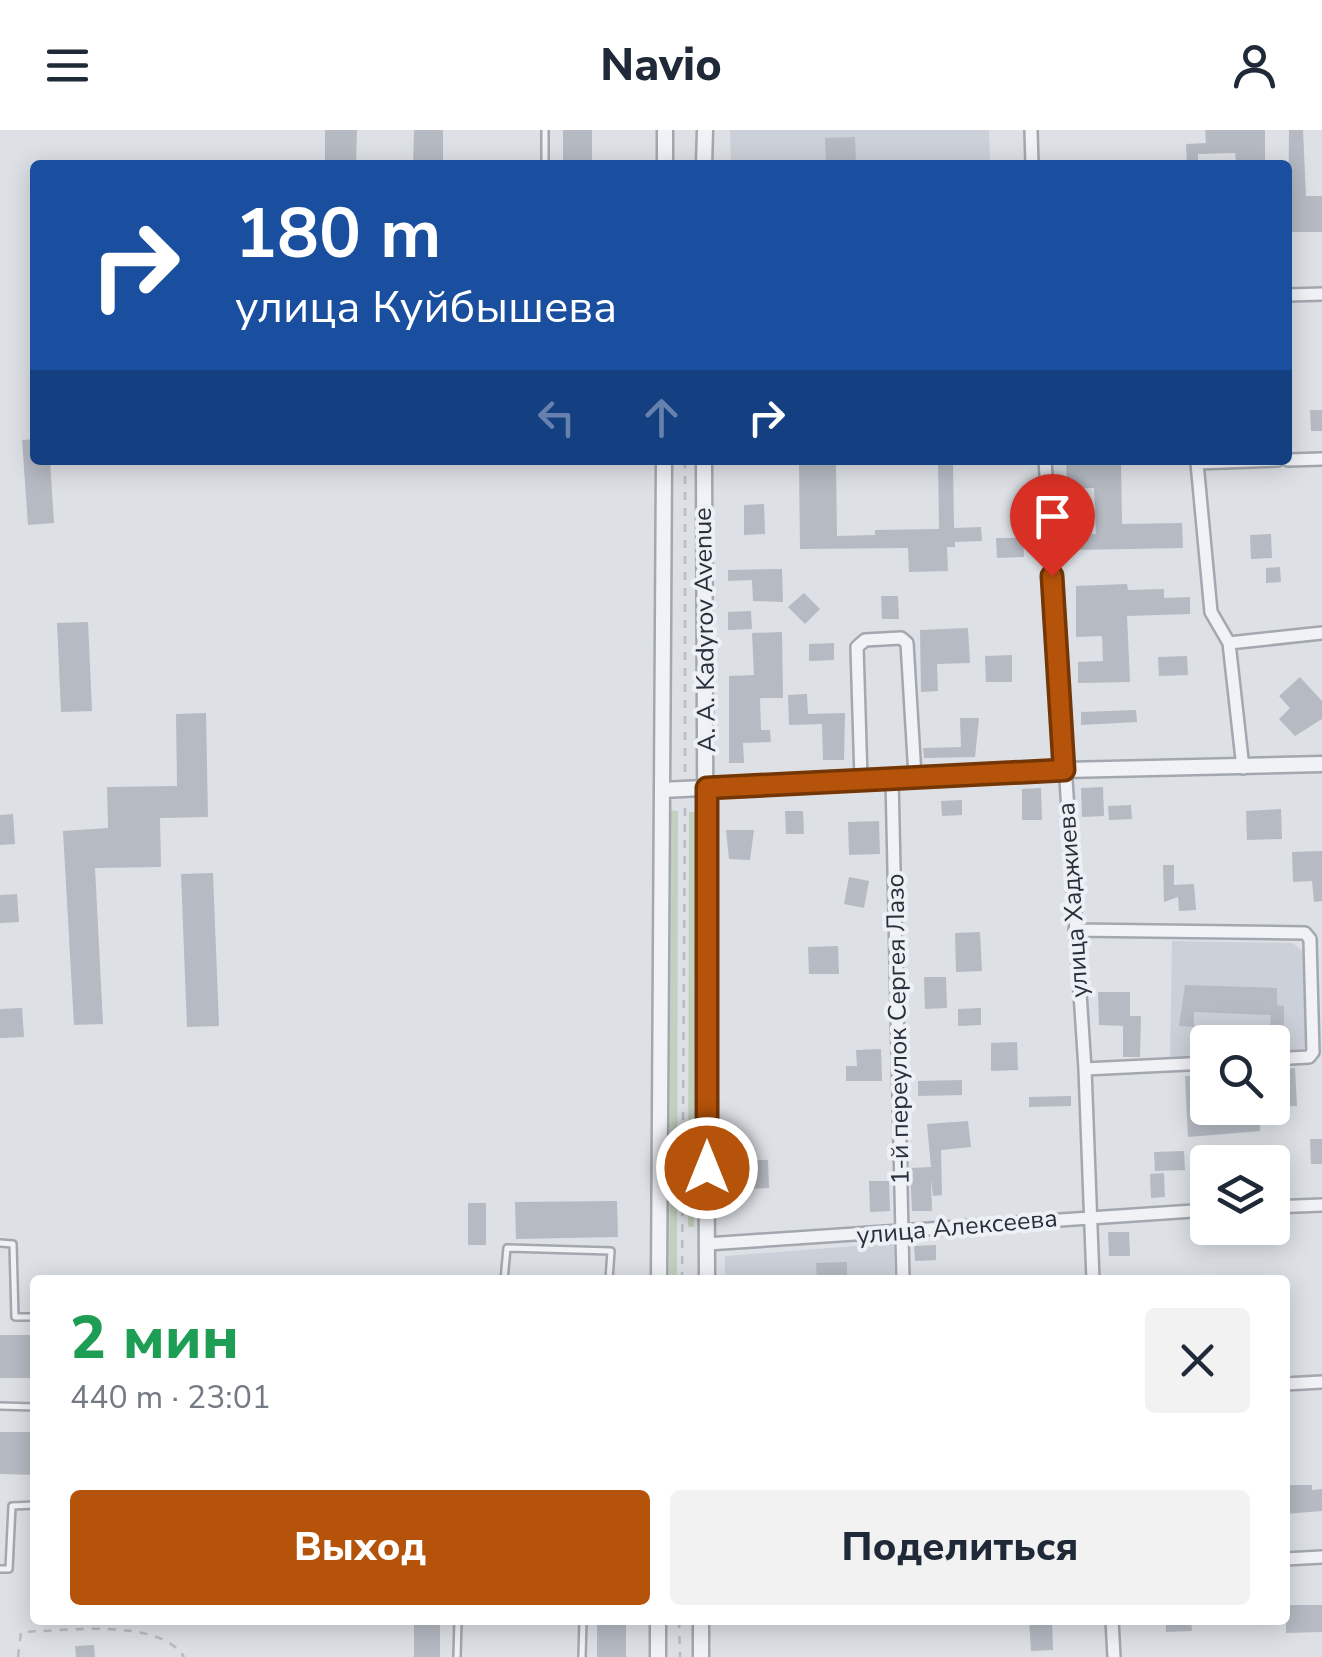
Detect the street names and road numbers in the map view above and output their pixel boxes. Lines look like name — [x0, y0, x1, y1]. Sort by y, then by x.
street label: A. A. Kadyrov Avenue — [686, 507, 724, 753]
street label: улица Хаджиева — [1049, 801, 1097, 999]
street label: 1-й переулок Сергея Лазо — [878, 873, 918, 1185]
street label: улица Алексеева — [855, 1201, 1059, 1253]

